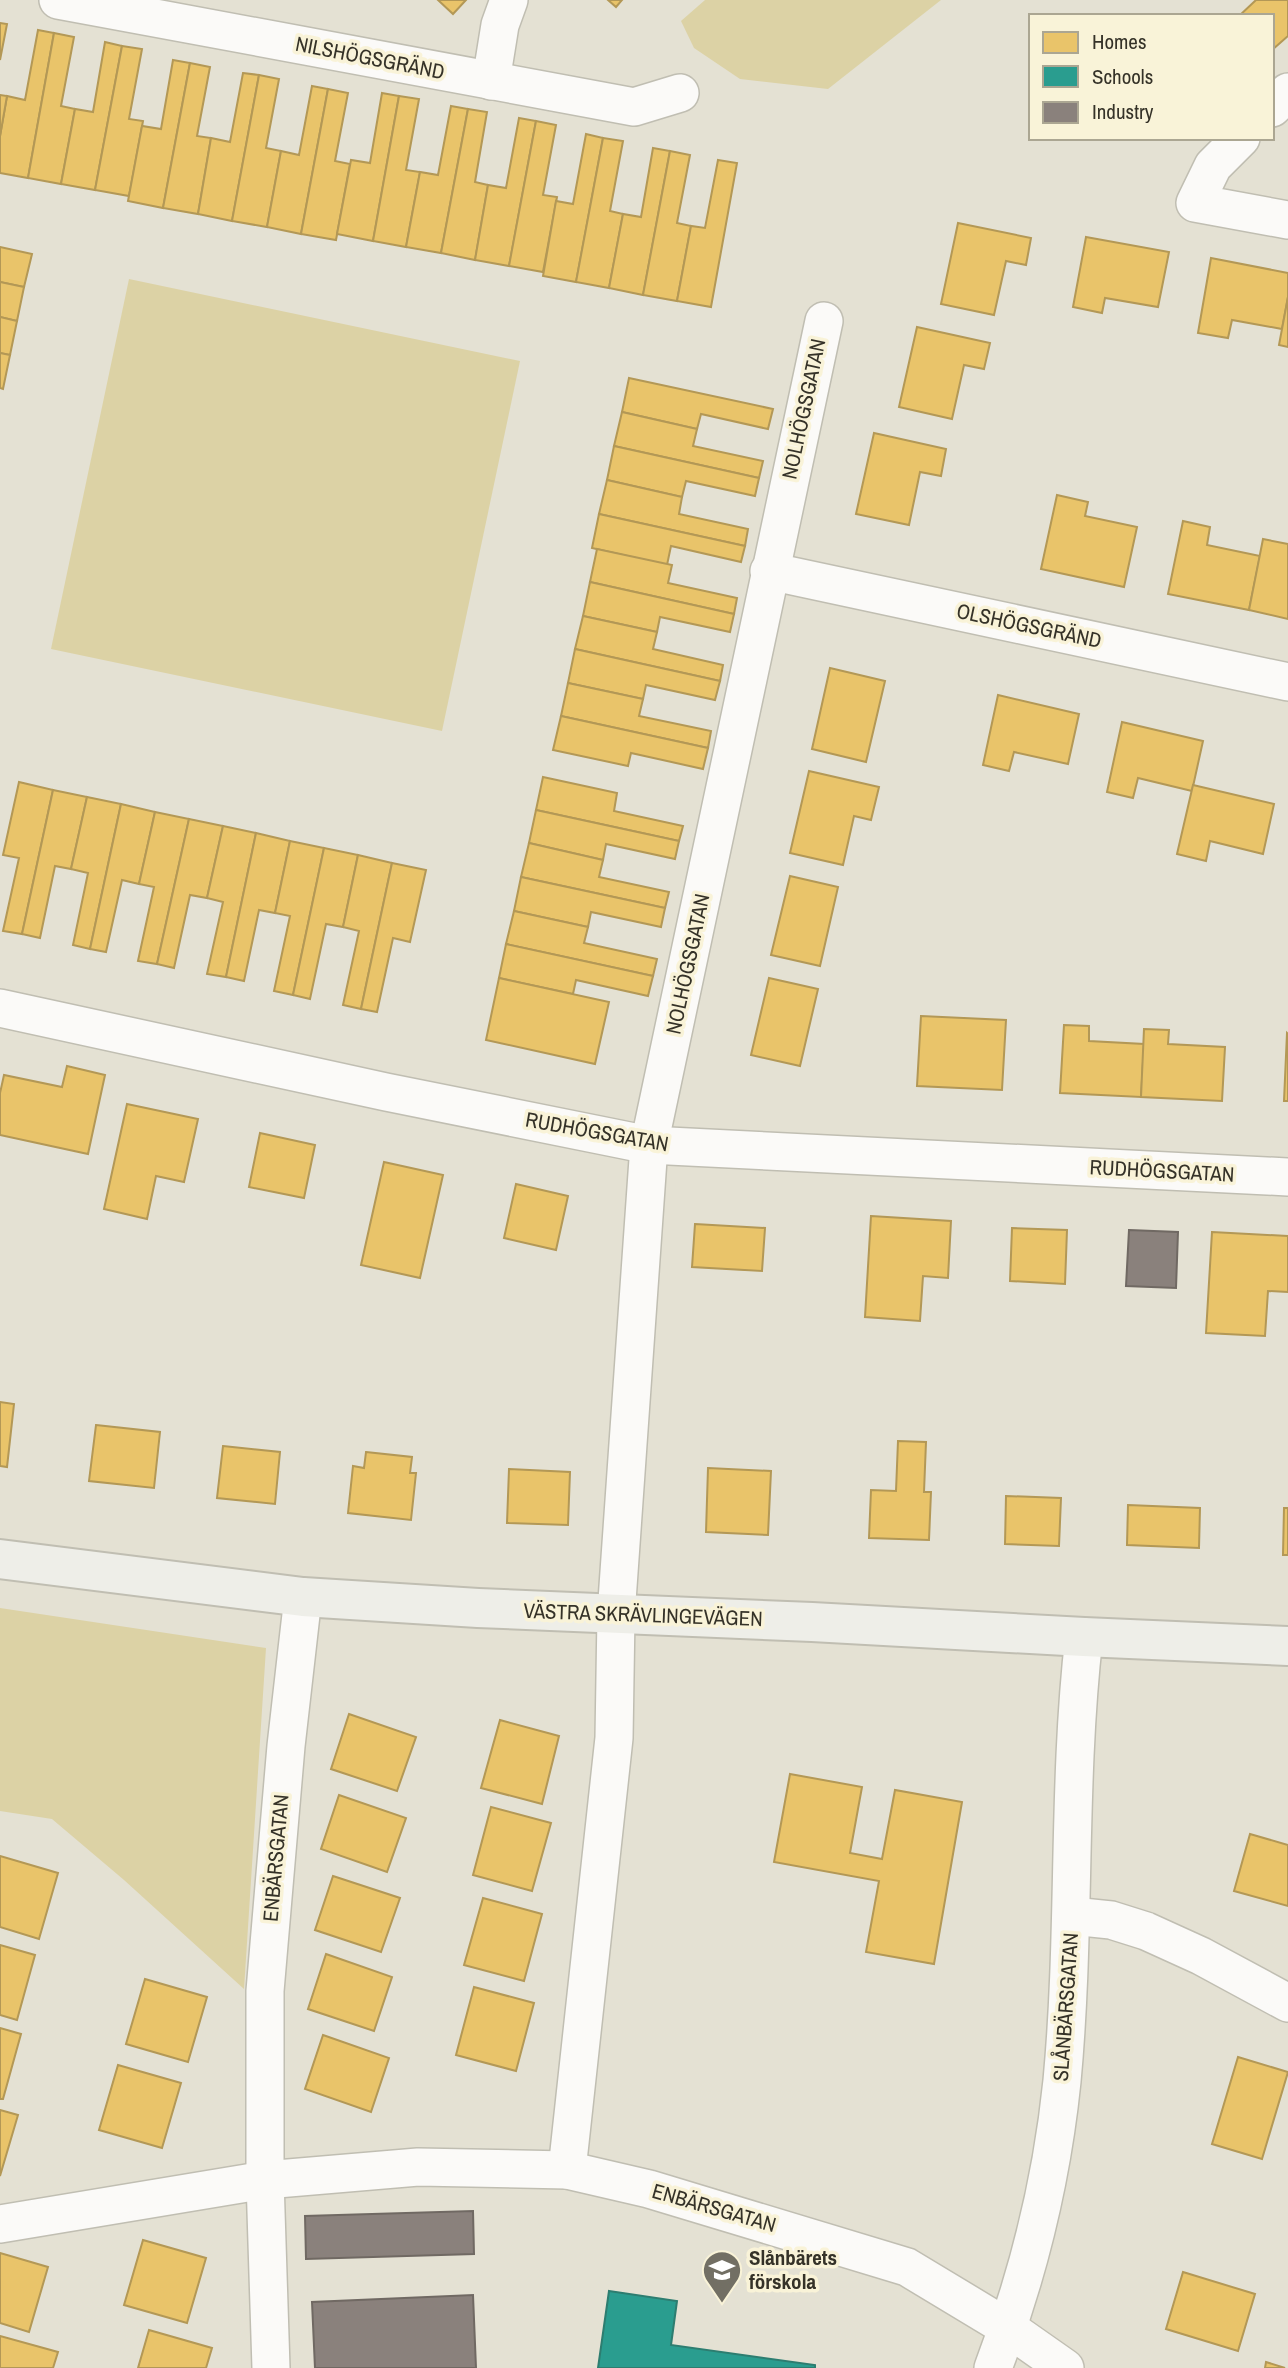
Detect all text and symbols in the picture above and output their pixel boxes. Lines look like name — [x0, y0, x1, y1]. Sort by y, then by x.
legend — [1029, 14, 1274, 140]
text: Homes — [1092, 27, 1147, 56]
street label: NILSHÖGSGRÄND — [293, 29, 447, 86]
text: Schools — [1092, 62, 1153, 91]
text: Industry — [1092, 97, 1154, 126]
street label: NOLHÖGSGATAN — [774, 336, 833, 482]
street label: OLSHÖGSGRÄND — [954, 596, 1104, 655]
street label: NOLHÖGSGATAN — [658, 891, 717, 1037]
street label: RUDHÖGSGATAN — [523, 1105, 671, 1158]
street label: RUDHÖGSGATAN — [1089, 1152, 1235, 1189]
street label: VÄSTRA SKRÄVLINGEVÄGEN — [523, 1596, 763, 1633]
street label: ENBÄRSGATAN — [255, 1793, 296, 1923]
street label: SLÅNBÄRSGATAN — [1046, 1932, 1085, 2082]
street label: ENBÄRSGATAN — [649, 2176, 779, 2239]
place label: Slånbärets förskola — [749, 2243, 837, 2296]
school or university icon: Slånbärets förskola — [701, 2249, 743, 2304]

